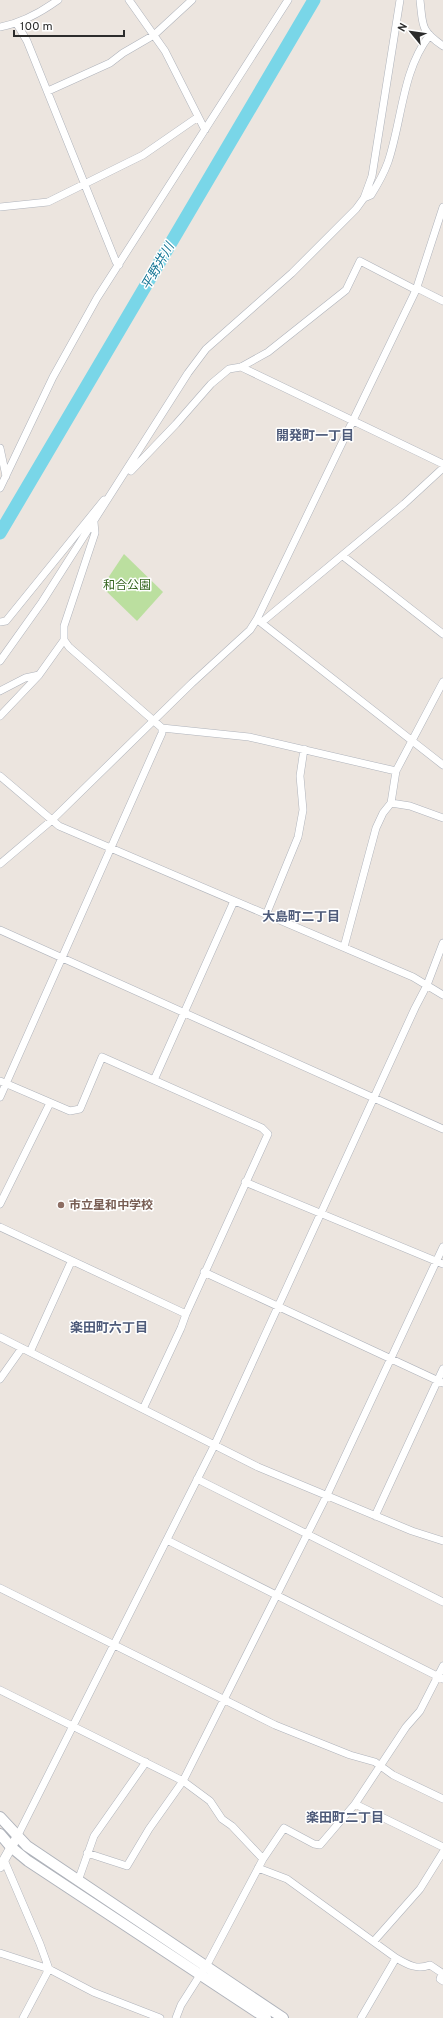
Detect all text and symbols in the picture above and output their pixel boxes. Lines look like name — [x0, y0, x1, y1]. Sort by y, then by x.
scale bar — [14, 12, 124, 38]
north arrow — [391, 12, 431, 52]
text: 100 m — [20, 19, 53, 35]
text: N — [395, 21, 411, 34]
water label: 平野井川 — [139, 239, 180, 294]
district label: 開発町一丁目 — [276, 428, 354, 445]
park label: 和合公園 — [103, 578, 151, 594]
district label: 大島町二丁目 — [262, 910, 340, 926]
place label: 市立星和中学校 — [69, 1198, 153, 1214]
marker: 市立星和中学校 — [56, 1200, 66, 1210]
district label: 楽田町六丁目 — [70, 1320, 148, 1337]
district label: 楽田町二丁目 — [306, 1810, 384, 1827]

